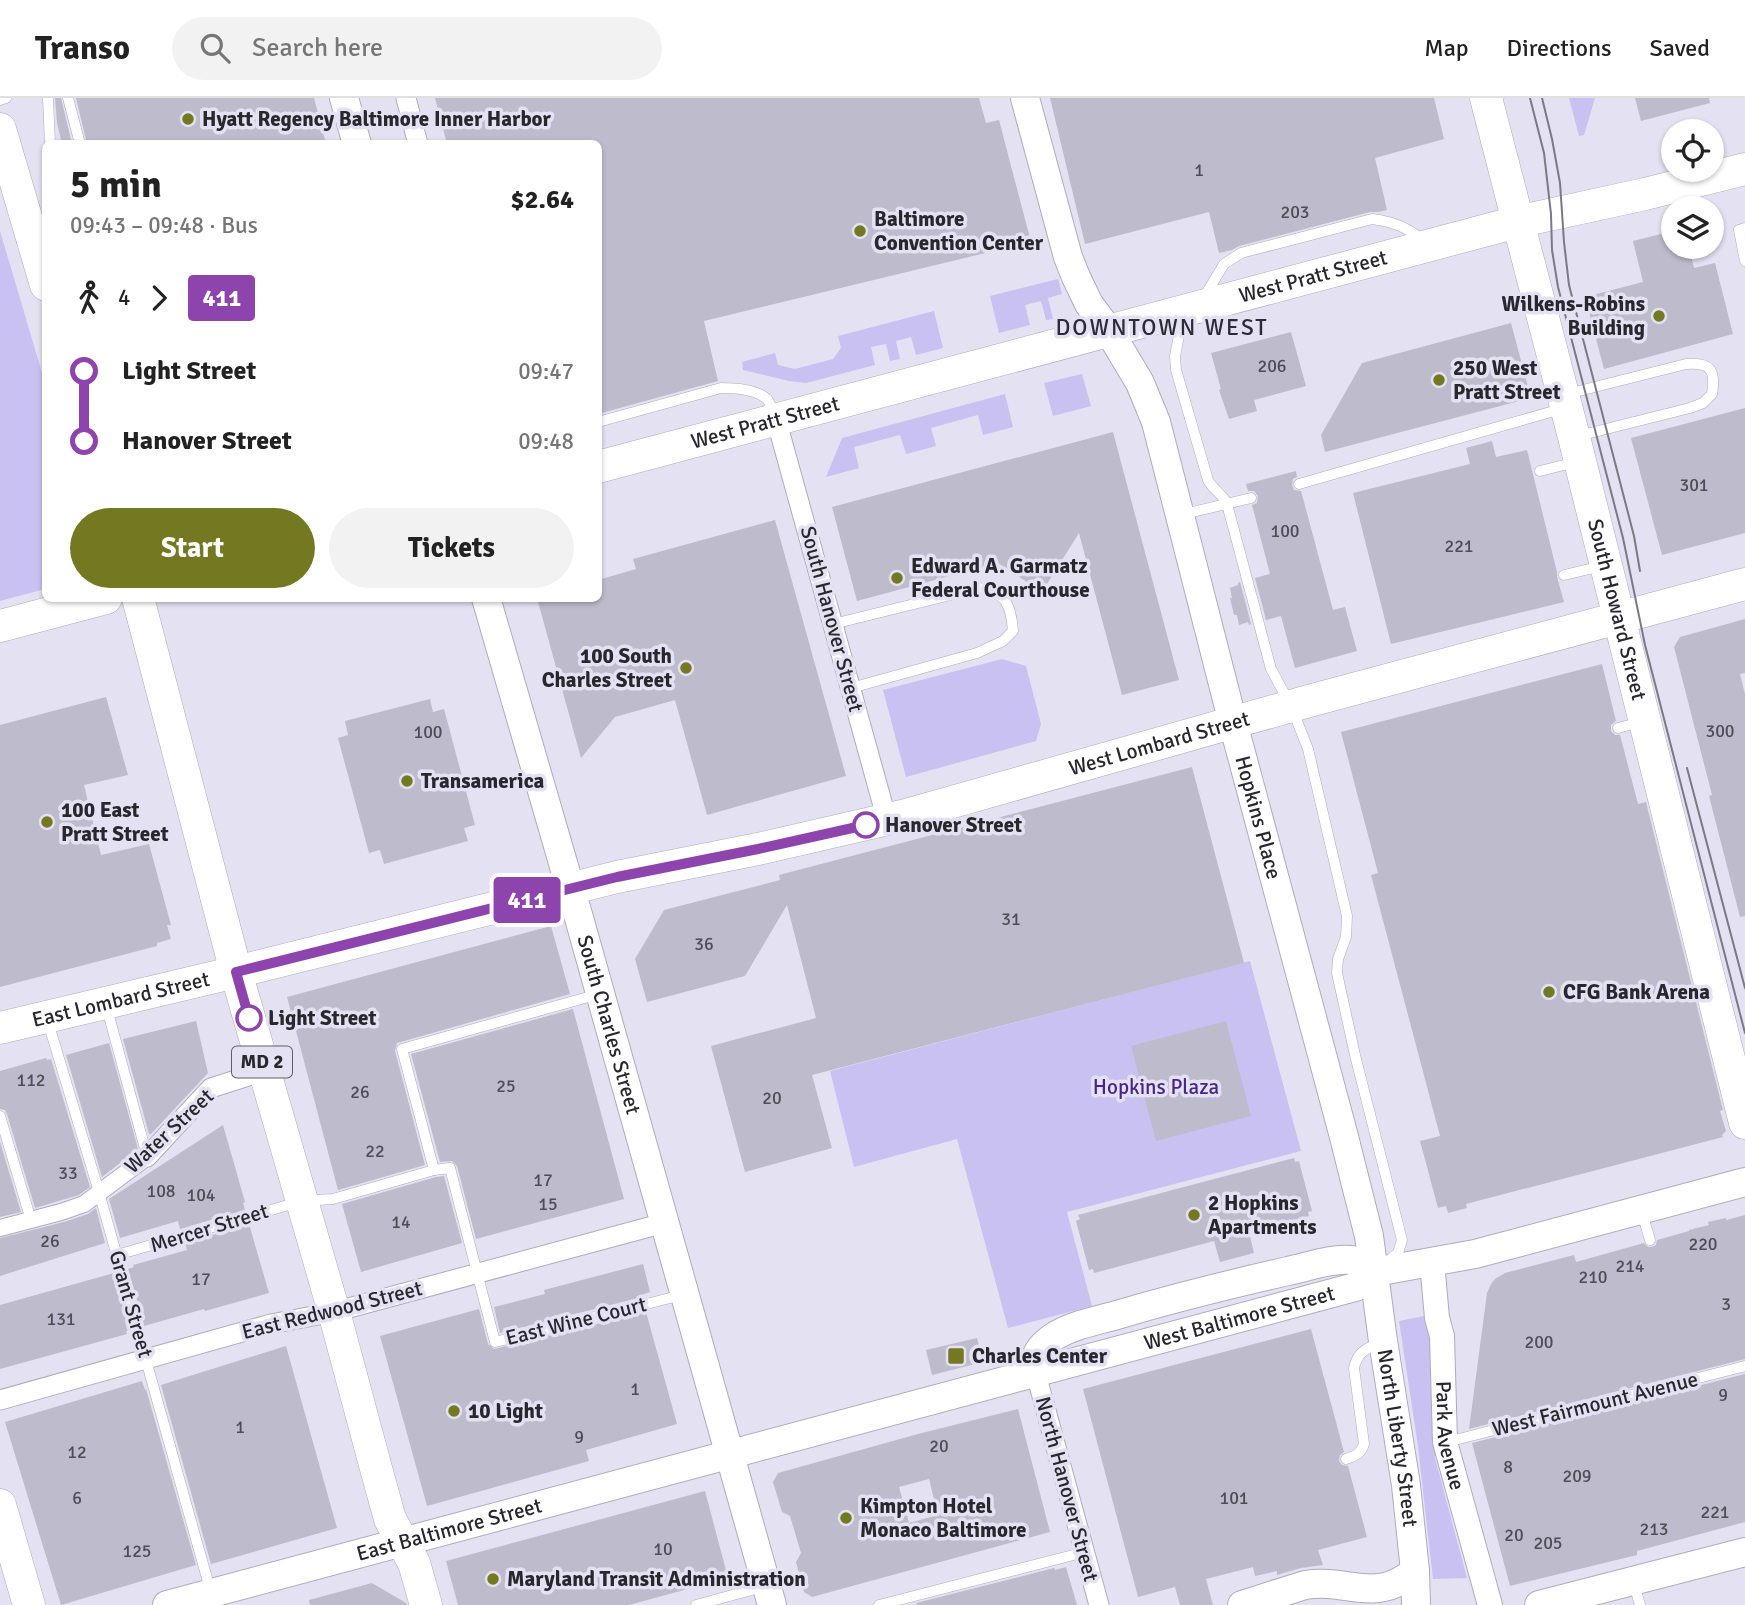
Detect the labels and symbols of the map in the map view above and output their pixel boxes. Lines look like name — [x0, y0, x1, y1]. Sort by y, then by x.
place label: Hyatt Regency Baltimore Inner Harbor — [202, 106, 552, 132]
marker: Hyatt Regency Baltimore Inner Harbor — [180, 111, 196, 127]
house number: 1 — [1194, 159, 1204, 181]
house number: 203 — [1280, 201, 1310, 223]
place label: Baltimore Convention Center — [874, 206, 1044, 256]
marker: Baltimore Convention Center — [852, 223, 868, 239]
street label: West Pratt Street — [1236, 244, 1390, 309]
place label: Wilkens-Robins Building — [1502, 291, 1645, 341]
marker: Wilkens-Robins Building — [1651, 308, 1667, 324]
district label: DOWNTOWN WEST — [1055, 313, 1269, 342]
house number: 206 — [1257, 355, 1287, 377]
place label: 250 West Pratt Street — [1453, 355, 1561, 405]
marker: 250 West Pratt Street — [1431, 372, 1447, 388]
street label: West Pratt Street — [688, 390, 842, 455]
house number: 301 — [1679, 474, 1709, 496]
street label: South Howard Street — [1582, 516, 1652, 703]
house number: 100 — [1270, 520, 1300, 542]
street label: South Hanover Street — [795, 523, 869, 715]
house number: 221 — [1444, 535, 1474, 557]
place label: Edward A. Garmatz Federal Courthouse — [911, 553, 1090, 603]
marker: Edward A. Garmatz Federal Courthouse — [889, 570, 905, 586]
place label: 100 South Charles Street — [542, 643, 672, 693]
marker: 100 South Charles Street — [678, 660, 694, 676]
street label: West Lombard Street — [1066, 705, 1253, 781]
house number: 300 — [1705, 720, 1735, 742]
house number: 100 — [413, 721, 443, 743]
street label: Hopkins Place — [1229, 753, 1287, 882]
place label: Transamerica — [421, 768, 545, 794]
marker: Transamerica — [399, 773, 415, 789]
place label: 100 East Pratt Street — [61, 797, 169, 847]
marker: Hanover Street — [853, 812, 879, 838]
place label: Hanover Street — [885, 812, 1022, 838]
marker: 100 East Pratt Street — [39, 814, 55, 830]
line badge: 411 — [487, 877, 567, 923]
house number: 31 — [1001, 908, 1021, 930]
street label: South Charles Street — [571, 932, 646, 1117]
house number: 36 — [694, 933, 714, 955]
street label: East Lombard Street — [29, 966, 212, 1033]
place label: CFG Bank Arena — [1563, 979, 1710, 1005]
marker: CFG Bank Arena — [1541, 984, 1557, 1000]
marker: Light Street — [236, 1005, 262, 1031]
place label: Light Street — [268, 1005, 377, 1031]
road number: MD 2 — [232, 1046, 292, 1078]
house number: 112 — [16, 1069, 46, 1091]
park label: Hopkins Plaza — [1093, 1074, 1219, 1100]
house number: 25 — [496, 1075, 516, 1097]
house number: 26 — [350, 1081, 370, 1103]
street label: Water Street — [119, 1083, 219, 1179]
house number: 20 — [762, 1087, 782, 1109]
house number: 22 — [365, 1140, 385, 1162]
house number: 33 — [58, 1162, 78, 1184]
house number: 17 — [533, 1169, 553, 1191]
house number: 108 — [146, 1180, 176, 1202]
house number: 104 — [186, 1184, 216, 1206]
place label: 2 Hopkins Apartments — [1208, 1190, 1317, 1240]
house number: 15 — [538, 1193, 558, 1215]
street label: Mercer Street — [147, 1198, 271, 1258]
marker: 2 Hopkins Apartments — [1186, 1207, 1202, 1223]
house number: 14 — [391, 1211, 411, 1233]
house number: 26 — [40, 1230, 60, 1252]
house number: 220 — [1688, 1233, 1718, 1255]
street label: Grant Street — [103, 1248, 159, 1360]
house number: 214 — [1615, 1255, 1645, 1277]
house number: 210 — [1578, 1266, 1608, 1288]
house number: 17 — [191, 1268, 211, 1290]
street label: East Redwood Street — [239, 1275, 425, 1345]
street label: West Baltimore Street — [1141, 1280, 1337, 1356]
street label: East Wine Court — [503, 1291, 649, 1351]
house number: 3 — [1721, 1293, 1731, 1315]
house number: 131 — [46, 1308, 76, 1330]
house number: 200 — [1524, 1331, 1554, 1353]
place label: Charles Center — [972, 1343, 1108, 1369]
marker: Charles Center — [946, 1346, 966, 1366]
street label: North Liberty Street — [1371, 1347, 1423, 1528]
street label: West Fairmount Avenue — [1489, 1366, 1701, 1442]
house number: 1 — [630, 1378, 640, 1400]
street label: Park Avenue — [1430, 1380, 1471, 1493]
house number: 9 — [1718, 1384, 1728, 1406]
street label: North Hanover Street — [1030, 1394, 1104, 1584]
place label: 10 Light — [468, 1398, 543, 1424]
marker: 10 Light — [446, 1403, 462, 1419]
house number: 1 — [235, 1416, 245, 1438]
house number: 9 — [574, 1426, 584, 1448]
house number: 20 — [929, 1435, 949, 1457]
house number: 12 — [67, 1441, 87, 1463]
house number: 8 — [1503, 1456, 1513, 1478]
house number: 209 — [1562, 1465, 1592, 1487]
house number: 6 — [72, 1487, 82, 1509]
house number: 101 — [1219, 1487, 1249, 1509]
street label: East Baltimore Street — [354, 1492, 545, 1567]
place label: Kimpton Hotel Monaco Baltimore — [860, 1493, 1027, 1543]
house number: 221 — [1700, 1501, 1730, 1523]
marker: Kimpton Hotel Monaco Baltimore — [838, 1510, 854, 1526]
house number: 213 — [1639, 1518, 1669, 1540]
house number: 20 — [1504, 1524, 1524, 1546]
house number: 205 — [1533, 1532, 1563, 1554]
house number: 10 — [653, 1538, 673, 1560]
house number: 125 — [122, 1540, 152, 1562]
place label: Maryland Transit Administration — [507, 1566, 806, 1592]
marker: Maryland Transit Administration — [485, 1571, 501, 1587]

